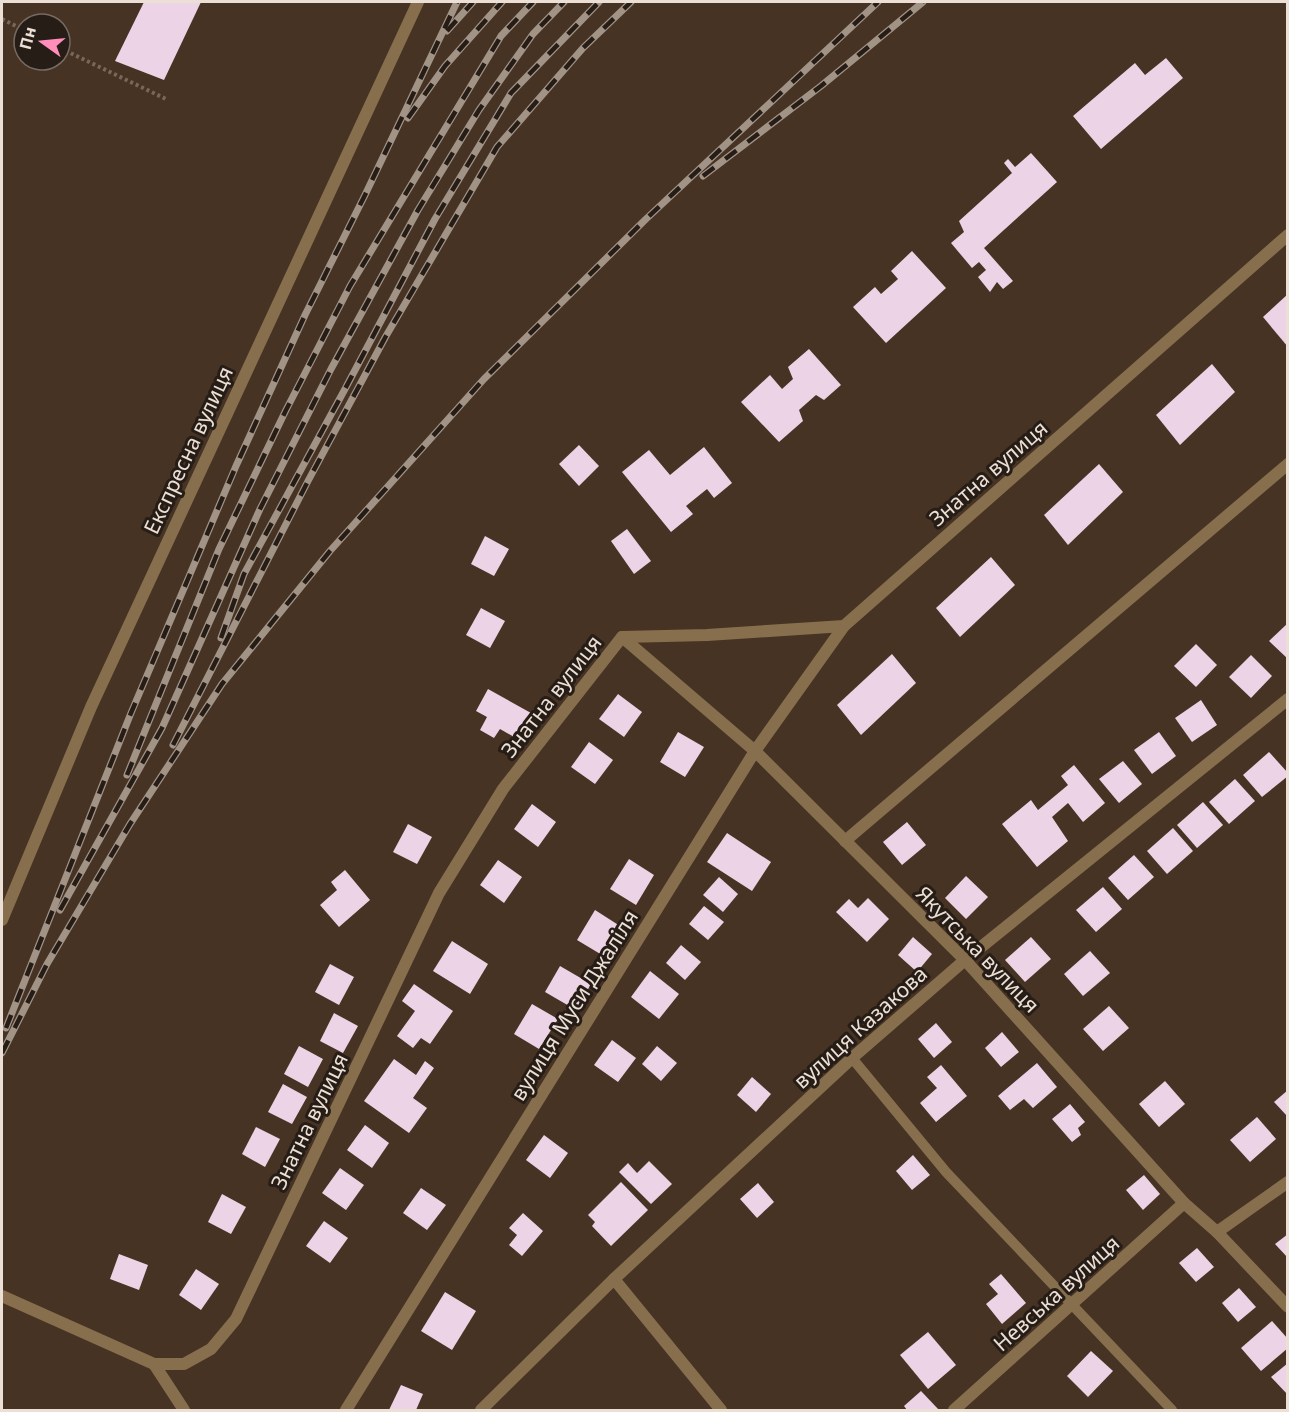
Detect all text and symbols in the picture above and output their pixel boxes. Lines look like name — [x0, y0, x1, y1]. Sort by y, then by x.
north arrow — [12, 12, 72, 72]
text: Пн — [14, 24, 41, 52]
street label: Експресна вулиця — [137, 362, 239, 538]
street label: Знатна вулиця — [923, 414, 1053, 532]
street label: Знатна вулиця — [494, 629, 608, 763]
street label: Якутська вулиця — [910, 880, 1046, 1018]
street label: вулиця Муси Джаліля — [504, 904, 644, 1106]
street label: вулиця Казакова — [787, 960, 933, 1094]
street label: Знатна вулиця — [264, 1048, 354, 1194]
street label: Невська вулиця — [987, 1229, 1125, 1357]

